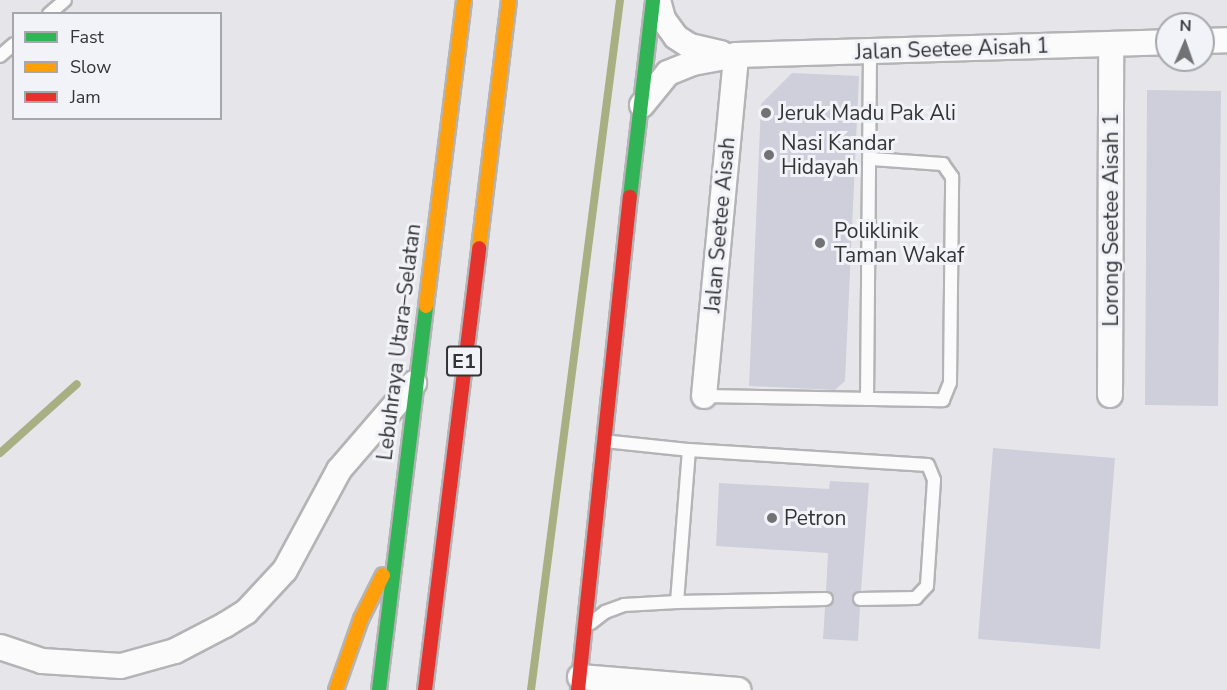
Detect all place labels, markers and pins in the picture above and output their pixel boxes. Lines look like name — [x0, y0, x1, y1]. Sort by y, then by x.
place label: Jeruk Madu Pak Ali — [778, 100, 956, 126]
marker: Jeruk Madu Pak Ali — [759, 106, 773, 120]
place label: Nasi Kandar Hidayah — [781, 130, 895, 180]
marker: Nasi Kandar Hidayah — [762, 148, 776, 162]
place label: Poliklinik Taman Wakaf — [834, 218, 964, 268]
marker: Poliklinik Taman Wakaf — [811, 234, 829, 252]
place label: Petron — [784, 505, 846, 531]
marker: Petron — [765, 511, 779, 525]

